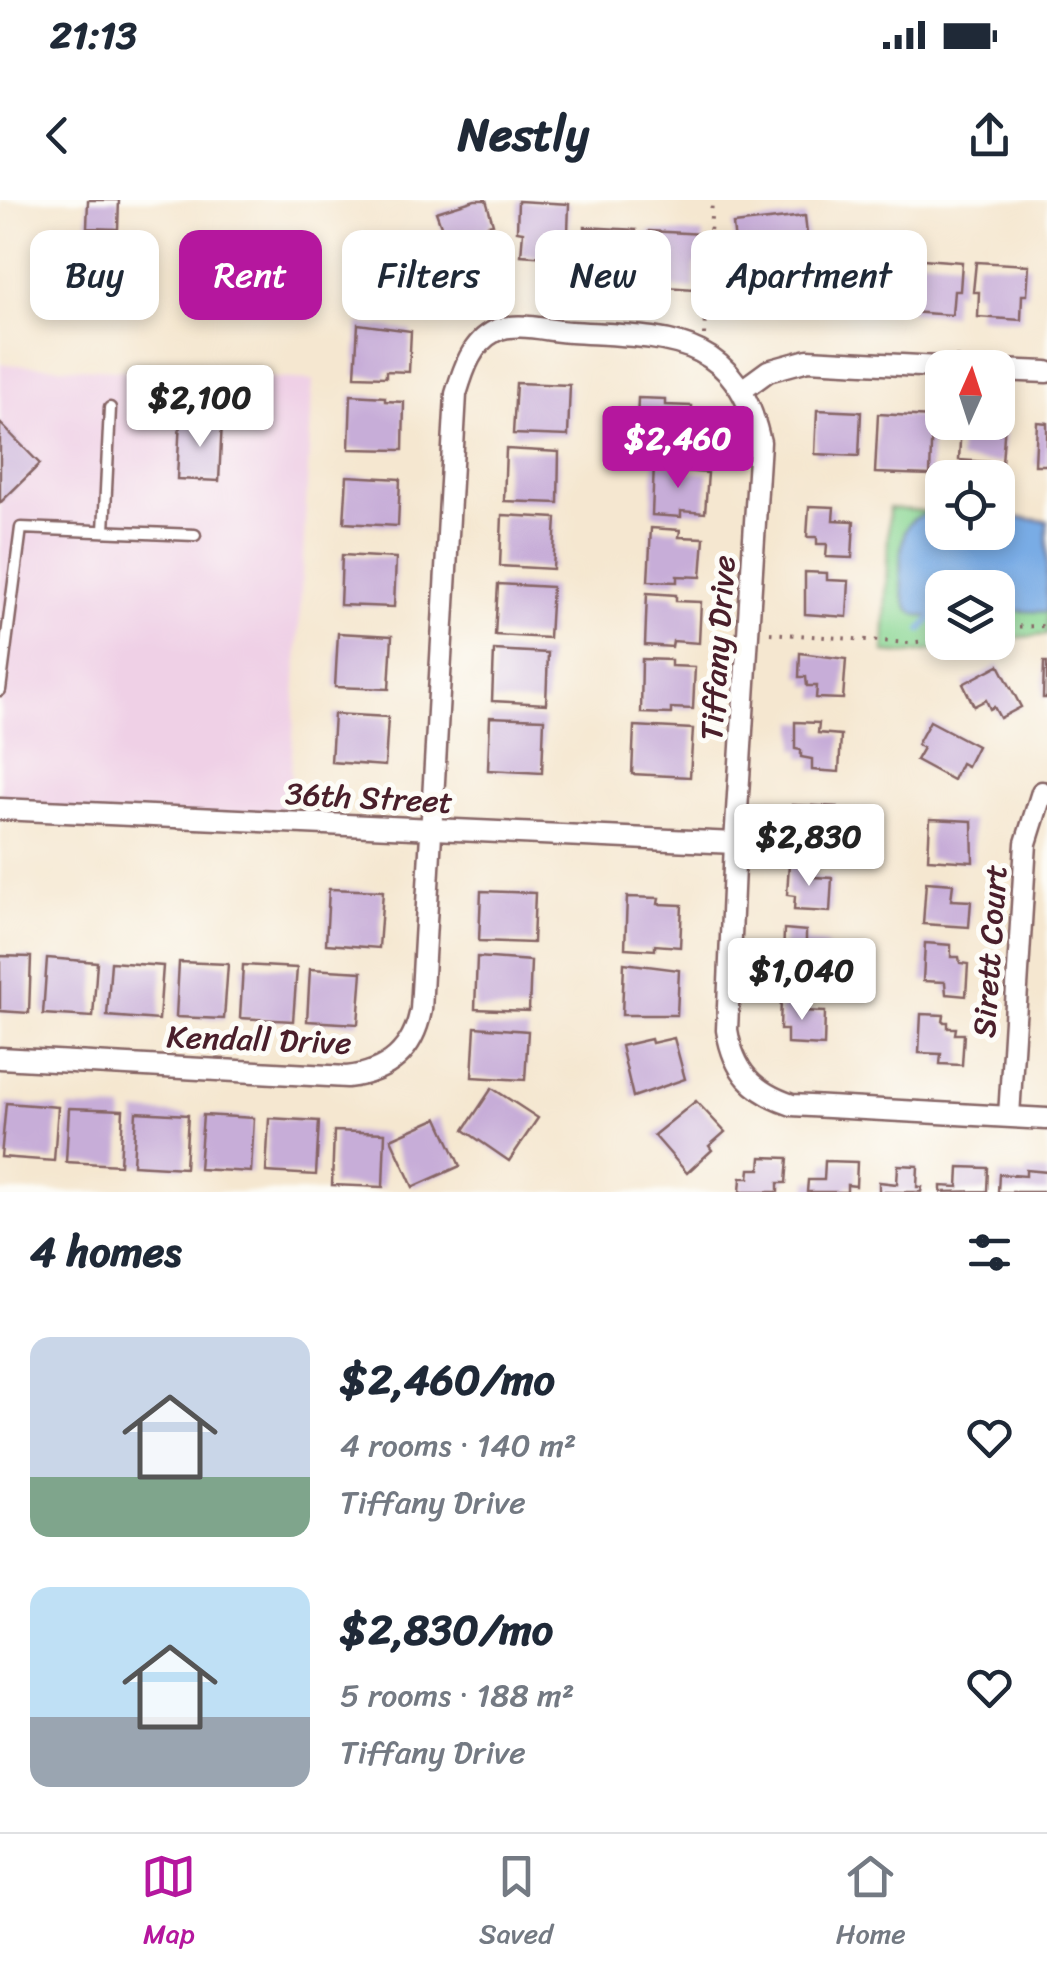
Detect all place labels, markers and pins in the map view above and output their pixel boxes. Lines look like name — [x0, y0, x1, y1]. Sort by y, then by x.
pin: $2,100 — [119, 365, 281, 450]
pin: $2,460 — [597, 406, 759, 491]
pin: $2,830 — [728, 804, 890, 889]
pin: $1,040 — [721, 938, 883, 1023]

